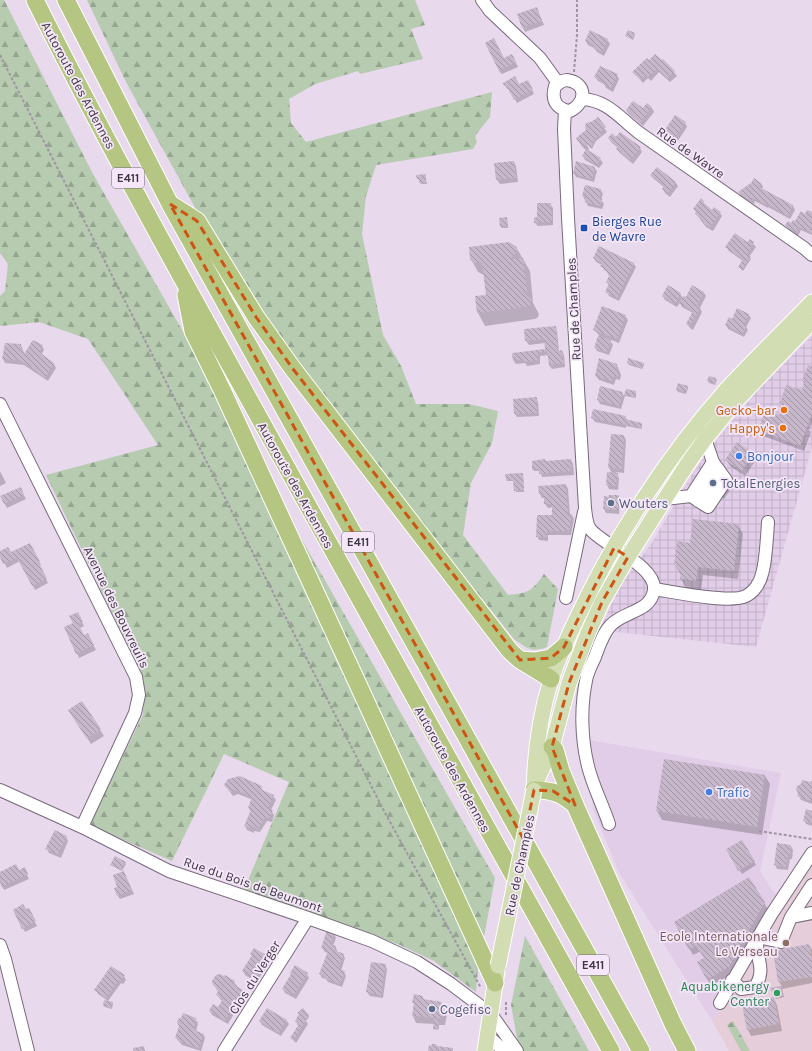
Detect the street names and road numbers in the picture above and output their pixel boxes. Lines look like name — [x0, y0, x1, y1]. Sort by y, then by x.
street label: Autoroute des Ardennes — [39, 19, 119, 151]
street label: Rue de Wavre — [654, 124, 728, 181]
road number: E411 — [112, 168, 144, 188]
street label: Rue de Champles — [563, 257, 584, 361]
street label: Autoroute des Ardennes — [255, 420, 337, 551]
road number: E411 — [342, 532, 374, 552]
street label: Avenue des Bouvreuils — [81, 544, 153, 671]
street label: Autoroute des Ardennes — [412, 704, 494, 835]
street label: Rue de Champles — [501, 813, 538, 917]
street label: Rue du Bois de Beumont — [182, 854, 324, 915]
street label: Clos du Verger — [226, 937, 283, 1017]
road number: E411 — [577, 955, 609, 975]

